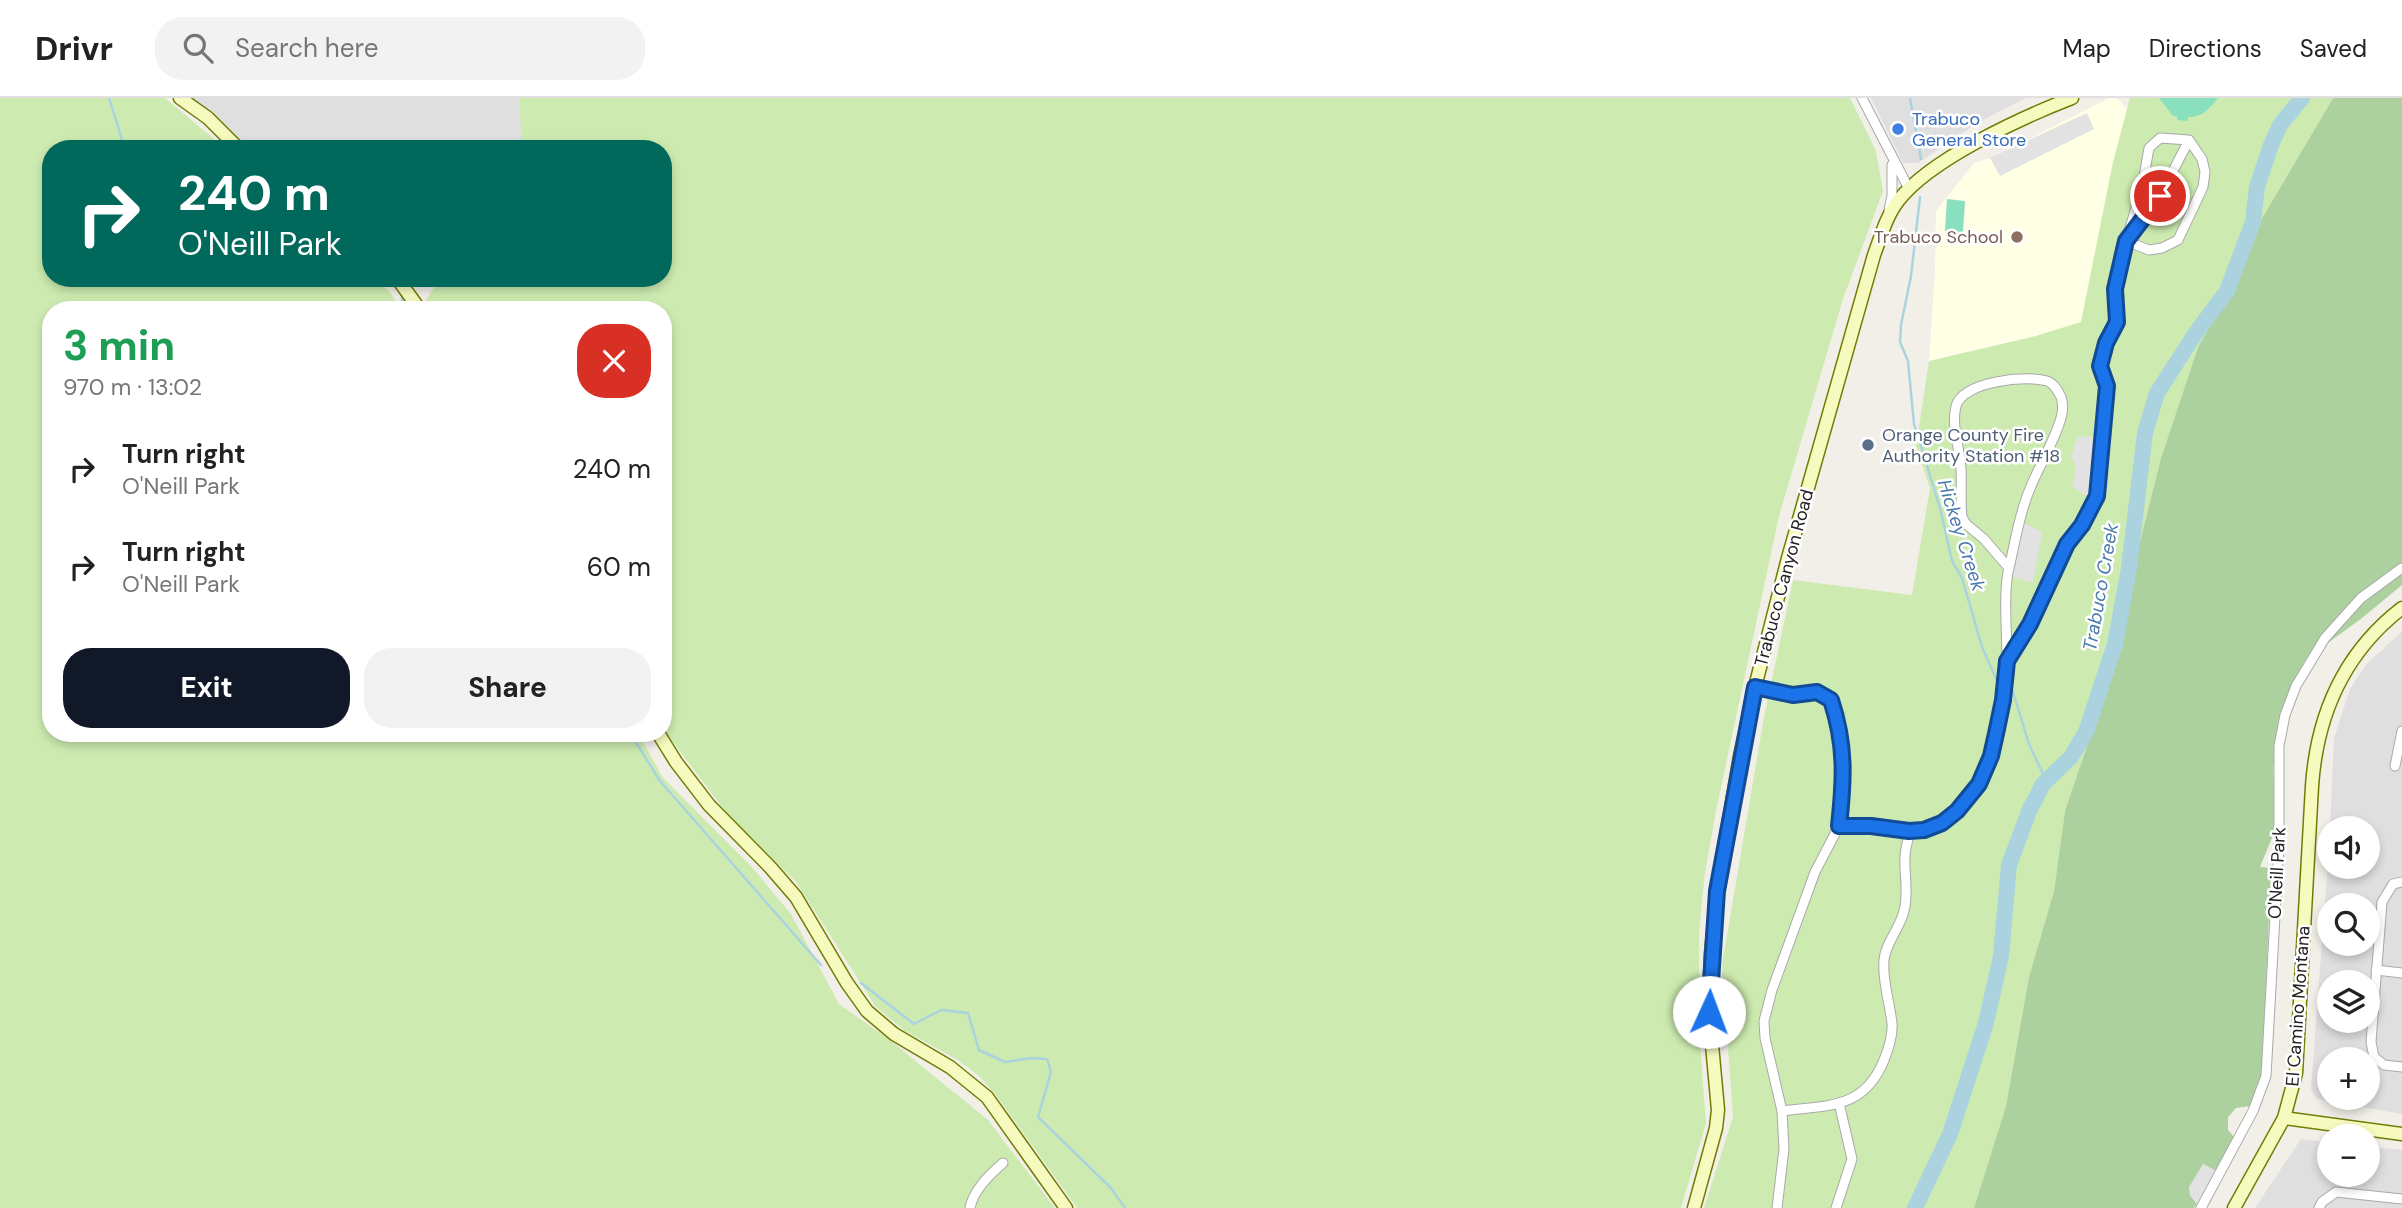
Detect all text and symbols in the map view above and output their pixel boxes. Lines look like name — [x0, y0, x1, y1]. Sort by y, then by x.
search box — [155, 17, 645, 80]
text: Drivr — [35, 27, 113, 70]
icon: search — [179, 29, 217, 67]
text: Search here — [235, 31, 378, 65]
text: Map — [2063, 33, 2111, 64]
text: Directions — [2149, 33, 2262, 64]
text: Saved — [2300, 33, 2367, 64]
place label: Trabuco General Store — [1912, 107, 2026, 152]
marker: Trabuco General Store — [1890, 121, 1906, 137]
text: 240 m — [178, 161, 330, 225]
pin — [2130, 166, 2190, 226]
icon: right — [63, 168, 154, 259]
icon: arrive — [2141, 177, 2179, 215]
text: O'Neill Park — [178, 223, 342, 265]
place label: Trabuco School — [1874, 225, 2003, 249]
marker: Trabuco School — [2009, 229, 2025, 245]
text: 3 min — [63, 318, 175, 373]
button: close — [577, 324, 651, 398]
text: 970 m · 13:02 — [63, 372, 202, 402]
place label: Orange County Fire Authority Station #18 — [1882, 423, 2060, 468]
text: Turn right — [122, 437, 246, 471]
marker: Orange County Fire Authority Station #18 — [1860, 437, 1876, 453]
icon: right — [63, 450, 101, 488]
text: 240 m — [573, 452, 651, 486]
text: O'Neill Park — [122, 471, 240, 501]
water label: Hickey Creek — [1932, 476, 1991, 594]
street label: Trabuco Canyon Road — [1749, 487, 1819, 669]
water label: Trabuco Creek — [2077, 521, 2124, 653]
text: Turn right — [122, 535, 246, 569]
icon: right — [63, 548, 101, 586]
text: 60 m — [587, 550, 651, 584]
text: O'Neill Park — [122, 569, 240, 599]
button: Exit — [63, 648, 350, 728]
button: Share — [364, 648, 651, 728]
map controls — [2317, 816, 2380, 1187]
button: sound — [2317, 816, 2380, 879]
street label: O'Neill Park — [2263, 826, 2291, 920]
button: search — [2317, 893, 2380, 956]
street label: El Camino Montana — [2280, 925, 2316, 1087]
button: layers — [2317, 970, 2380, 1033]
position arrow — [1672, 975, 1746, 1049]
button: + — [2317, 1047, 2380, 1110]
button: − — [2317, 1124, 2380, 1187]

